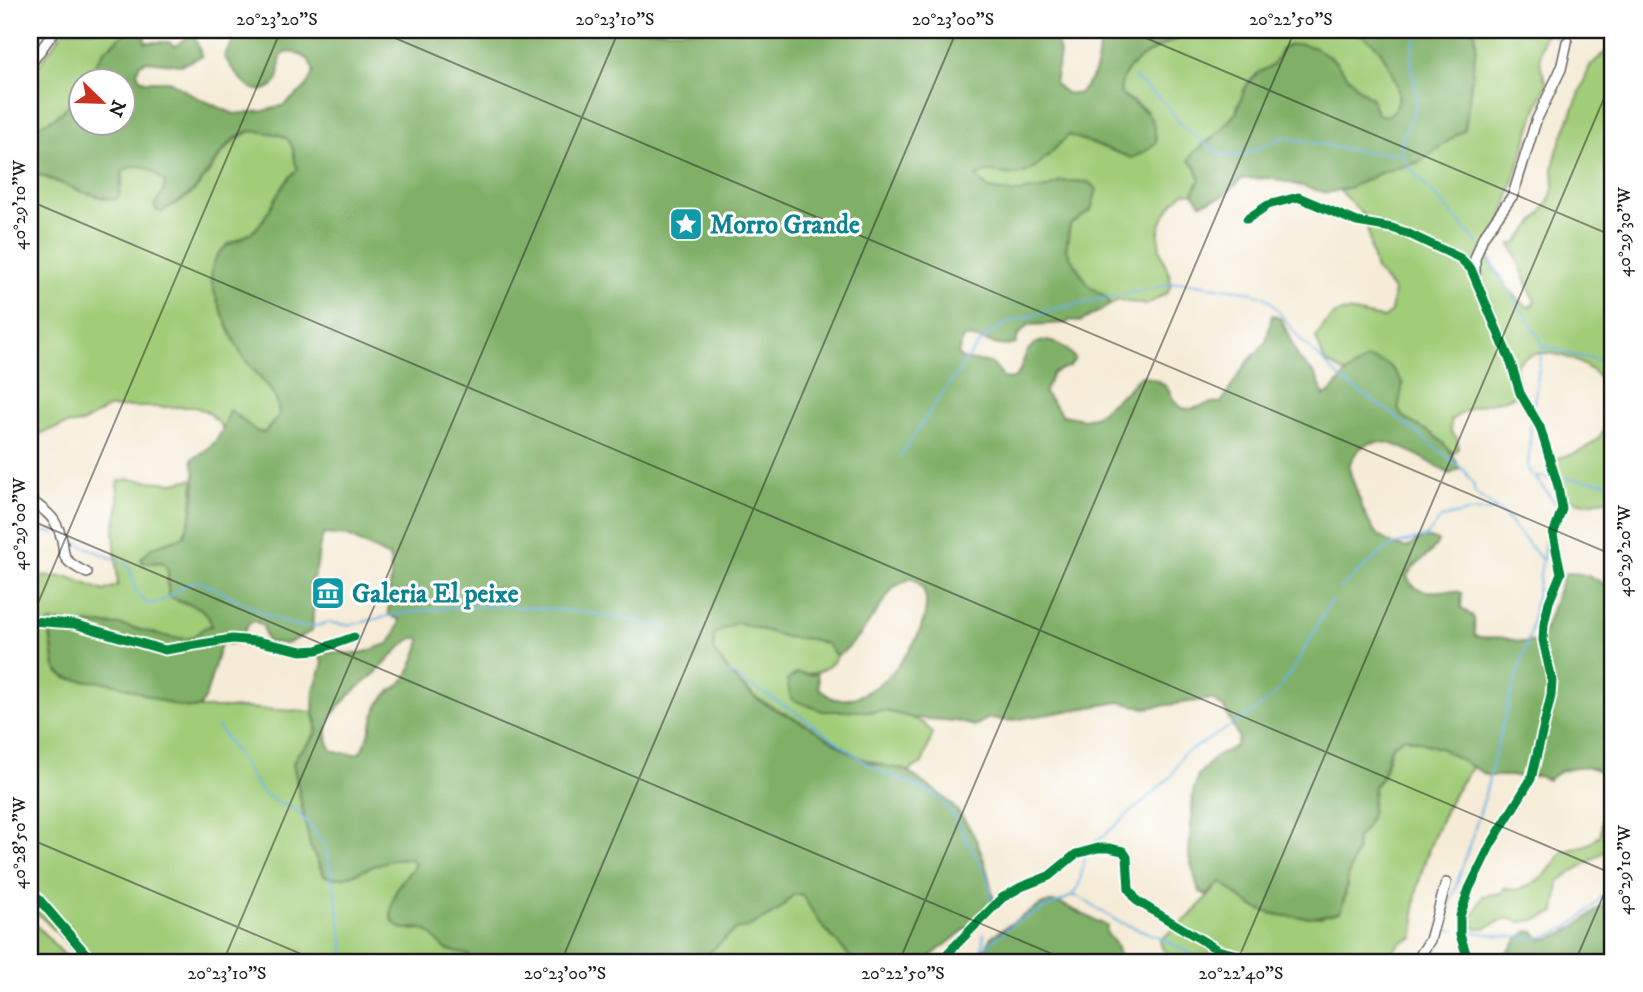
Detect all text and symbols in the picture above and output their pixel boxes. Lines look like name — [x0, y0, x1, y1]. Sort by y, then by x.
text: 20°23'20"S — [236, 9, 318, 31]
text: 20°23'10"S — [575, 9, 655, 31]
text: 20°23'00"S — [912, 9, 994, 31]
text: 20°22'50"S — [1249, 9, 1333, 31]
north arrow — [66, 66, 136, 136]
text: N — [102, 96, 130, 120]
text: 40°29'10"W — [9, 160, 31, 250]
text: 40°29'30"W — [1614, 186, 1636, 277]
place icon: Morro Grande — [667, 205, 705, 243]
place label: Morro Grande — [710, 209, 860, 242]
text: 40°29'00"W — [9, 477, 31, 571]
text: 40°29'20"W — [1614, 504, 1636, 597]
museum icon: Galeria El peixe — [309, 574, 347, 612]
place label: Galeria El peixe — [352, 578, 519, 611]
text: 40°28'50"W — [9, 796, 31, 889]
text: 40°29'10"W — [1614, 825, 1636, 915]
text: 20°23'10"S — [187, 963, 267, 985]
text: 20°23'00"S — [524, 963, 606, 985]
text: 20°22'50"S — [861, 963, 945, 985]
text: 20°22'40"S — [1199, 963, 1284, 985]

